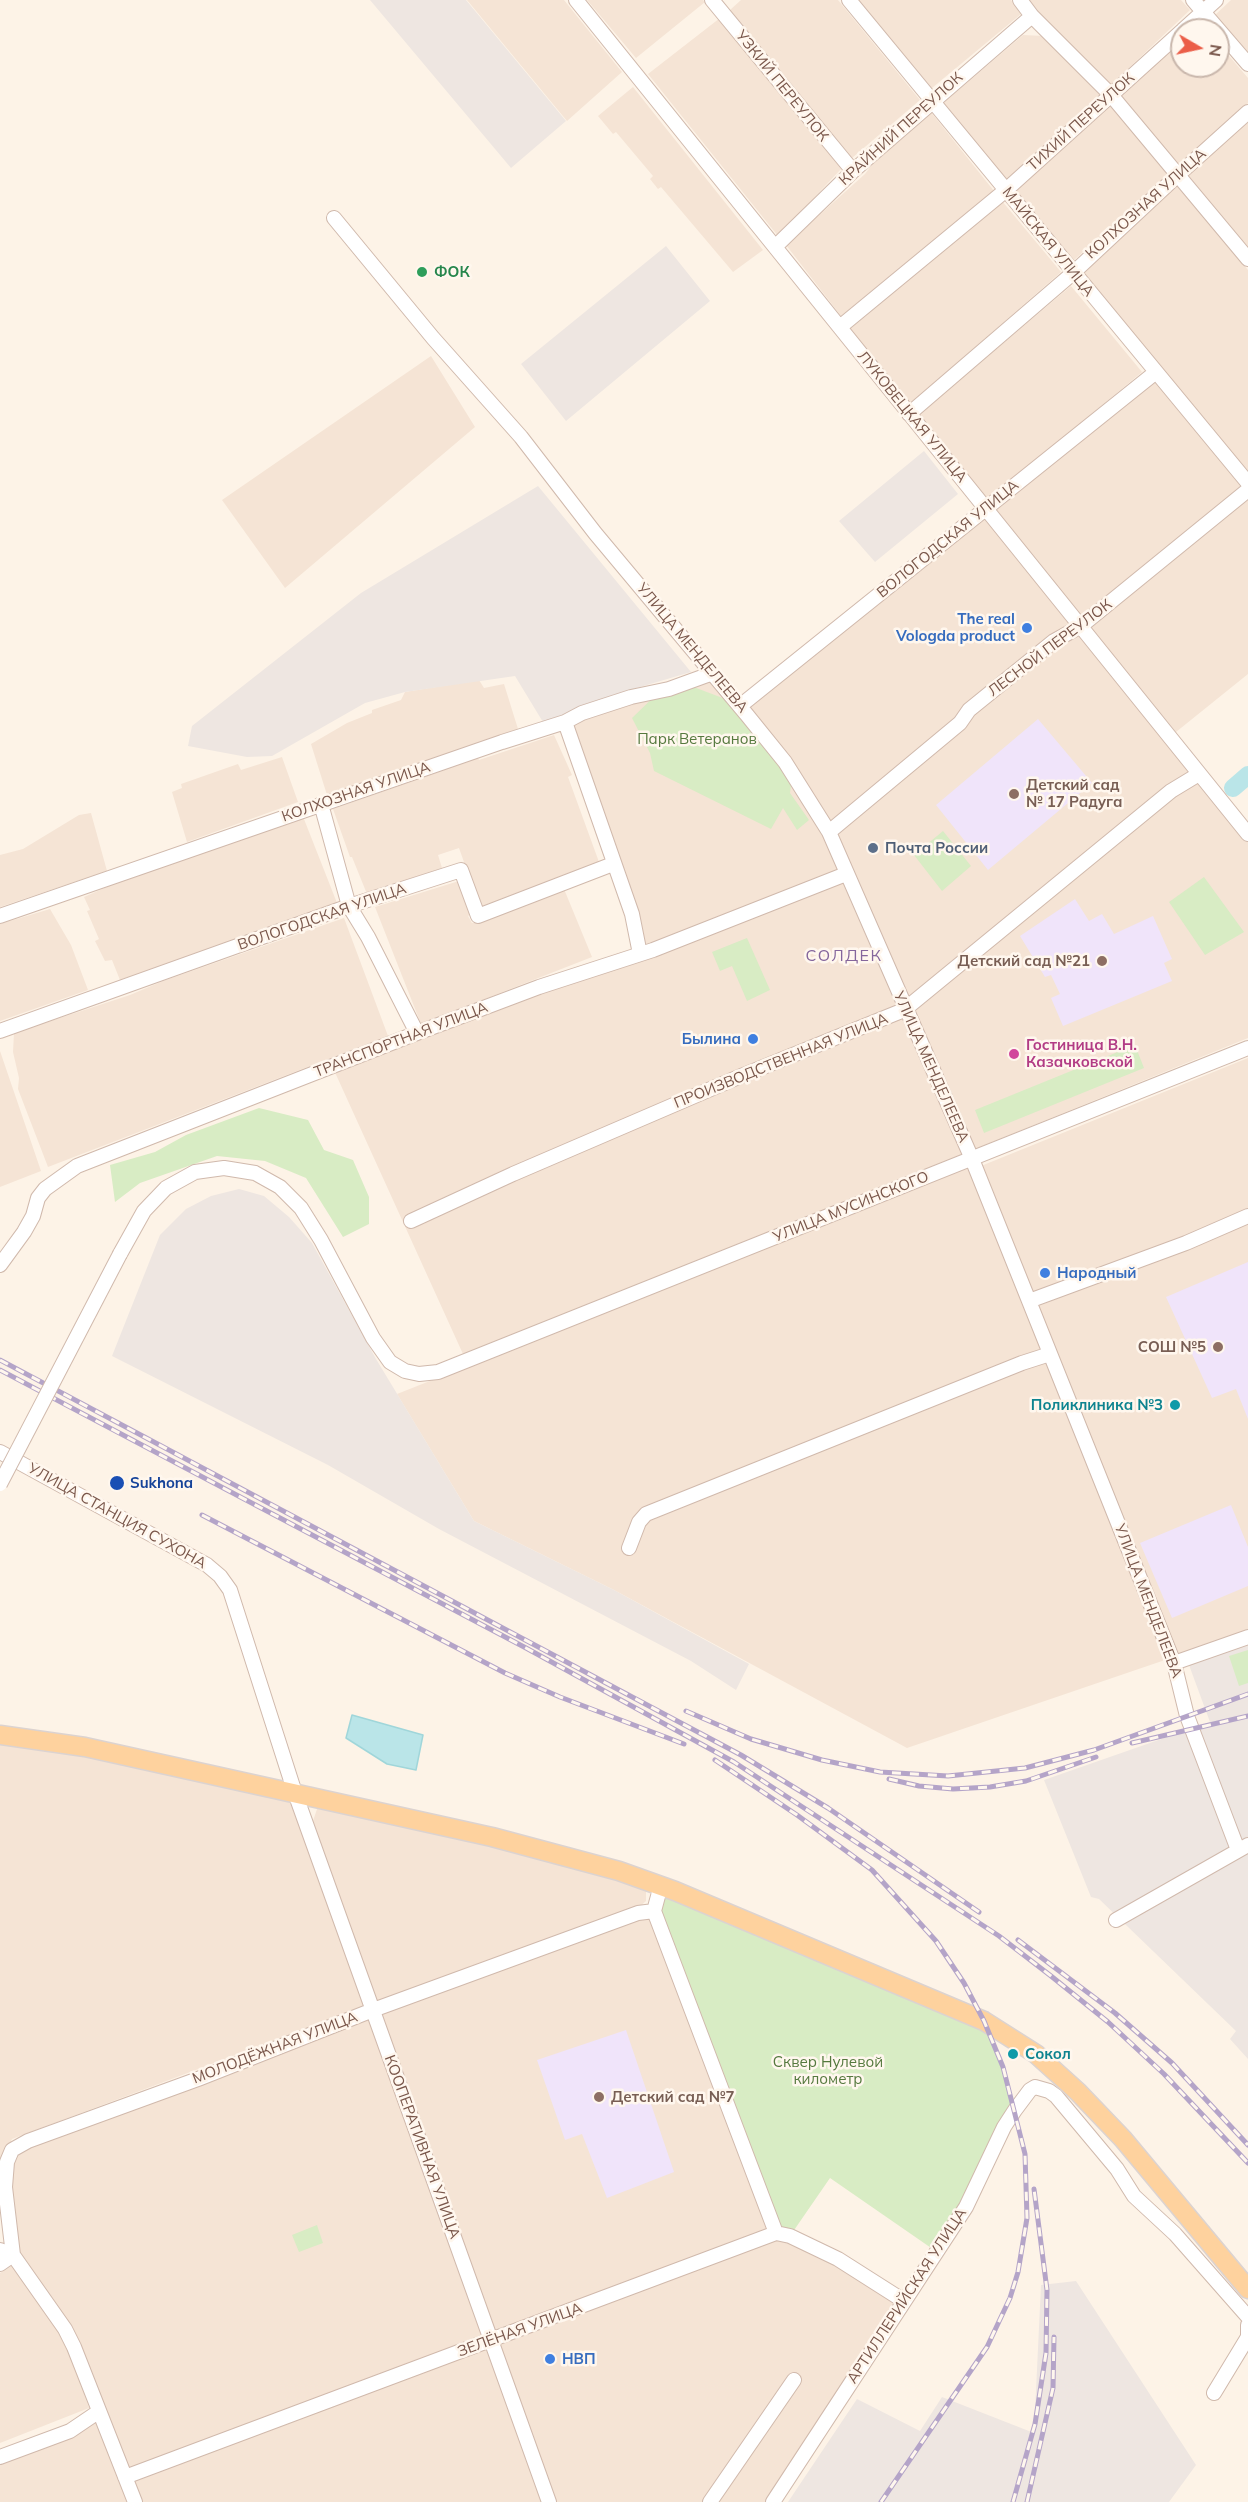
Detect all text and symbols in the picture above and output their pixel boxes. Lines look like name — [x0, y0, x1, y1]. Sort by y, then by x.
north arrow — [1170, 18, 1230, 78]
street label: УЗКИЙ ПЕРЕУЛОК — [732, 27, 832, 145]
text: N — [1205, 43, 1227, 58]
street label: КРАЙНИЙ ПЕРЕУЛОК — [835, 69, 967, 189]
street label: ТИХИЙ ПЕРЕУЛОК — [1024, 69, 1138, 175]
street label: КОЛХОЗНАЯ УЛИЦА — [1082, 145, 1210, 263]
street label: МАЙСКАЯ УЛИЦА — [998, 184, 1098, 300]
place label: ФОК — [434, 263, 470, 281]
marker: ФОК — [415, 265, 429, 279]
street label: ЛУКОВЕЦКАЯ УЛИЦА — [853, 347, 971, 487]
street label: ВОЛОГОДСКАЯ УЛИЦА — [874, 476, 1022, 602]
street label: УЛИЦА МЕНДЕЛЕЕВА — [632, 579, 752, 717]
street label: ЛЕСНОЙ ПЕРЕУЛОК — [985, 596, 1115, 700]
place label: The real Vologda product — [896, 610, 1015, 645]
marker: The real Vologda product — [1020, 621, 1034, 635]
park label: Парк Ветеранов — [637, 730, 757, 748]
street label: КОЛХОЗНАЯ УЛИЦА — [279, 758, 433, 826]
place label: Детский сад № 17 Радуга — [1026, 776, 1123, 811]
marker: Детский сад № 17 Радуга — [1007, 787, 1021, 801]
place label: Почта России — [885, 839, 988, 857]
marker: Почта России — [866, 841, 880, 855]
street label: ВОЛОГОДСКАЯ УЛИЦА — [235, 880, 409, 954]
district label: СОЛДЕК — [805, 946, 883, 966]
place label: Детский сад №21 — [958, 952, 1090, 970]
marker: Детский сад №21 — [1095, 954, 1109, 968]
street label: УЛИЦА МЕНДЕЛЕЕВА — [889, 989, 973, 1145]
street label: ТРАНСПОРТНАЯ УЛИЦА — [312, 999, 490, 1081]
street label: ПРОИЗВОДСТВЕННАЯ УЛИЦА — [671, 1010, 891, 1112]
place label: Былина — [682, 1030, 741, 1048]
marker: Былина — [746, 1032, 760, 1046]
place label: Гостиница В.Н. Казачковской — [1026, 1036, 1137, 1071]
marker: Гостиница В.Н. Казачковской — [1007, 1047, 1021, 1061]
street label: УЛИЦА МУСИНСКОГО — [771, 1168, 931, 1246]
place label: Народный — [1057, 1264, 1137, 1282]
marker: Народный — [1038, 1266, 1052, 1280]
place label: СОШ №5 — [1138, 1338, 1206, 1356]
marker: СОШ №5 — [1211, 1340, 1225, 1354]
place label: Поликлиника №3 — [1031, 1396, 1163, 1414]
marker: Поликлиника №3 — [1168, 1398, 1182, 1412]
street label: УЛИЦА СТАНЦИЯ СУХОНА — [25, 1459, 209, 1573]
marker: Sukhona — [108, 1474, 126, 1492]
place label: Sukhona — [130, 1474, 193, 1492]
street label: УЛИЦА МЕНДЕЛЕЕВА — [1110, 1521, 1186, 1681]
street label: МОЛОДЁЖНАЯ УЛИЦА — [190, 2008, 360, 2088]
place label: Сокол — [1025, 2045, 1071, 2063]
marker: Сокол — [1006, 2047, 1020, 2061]
street label: КООПЕРАТИВНАЯ УЛИЦА — [380, 2053, 464, 2241]
park label: Сквер Нулевой километр — [773, 2053, 883, 2088]
place label: Детский сад №7 — [611, 2088, 734, 2106]
marker: Детский сад №7 — [592, 2090, 606, 2104]
street label: АРТИЛЛЕРИЙСКАЯ УЛИЦА — [844, 2205, 970, 2387]
street label: ЗЕЛЁНАЯ УЛИЦА — [455, 2299, 585, 2361]
place label: НВП — [562, 2350, 596, 2368]
marker: НВП — [543, 2352, 557, 2366]

